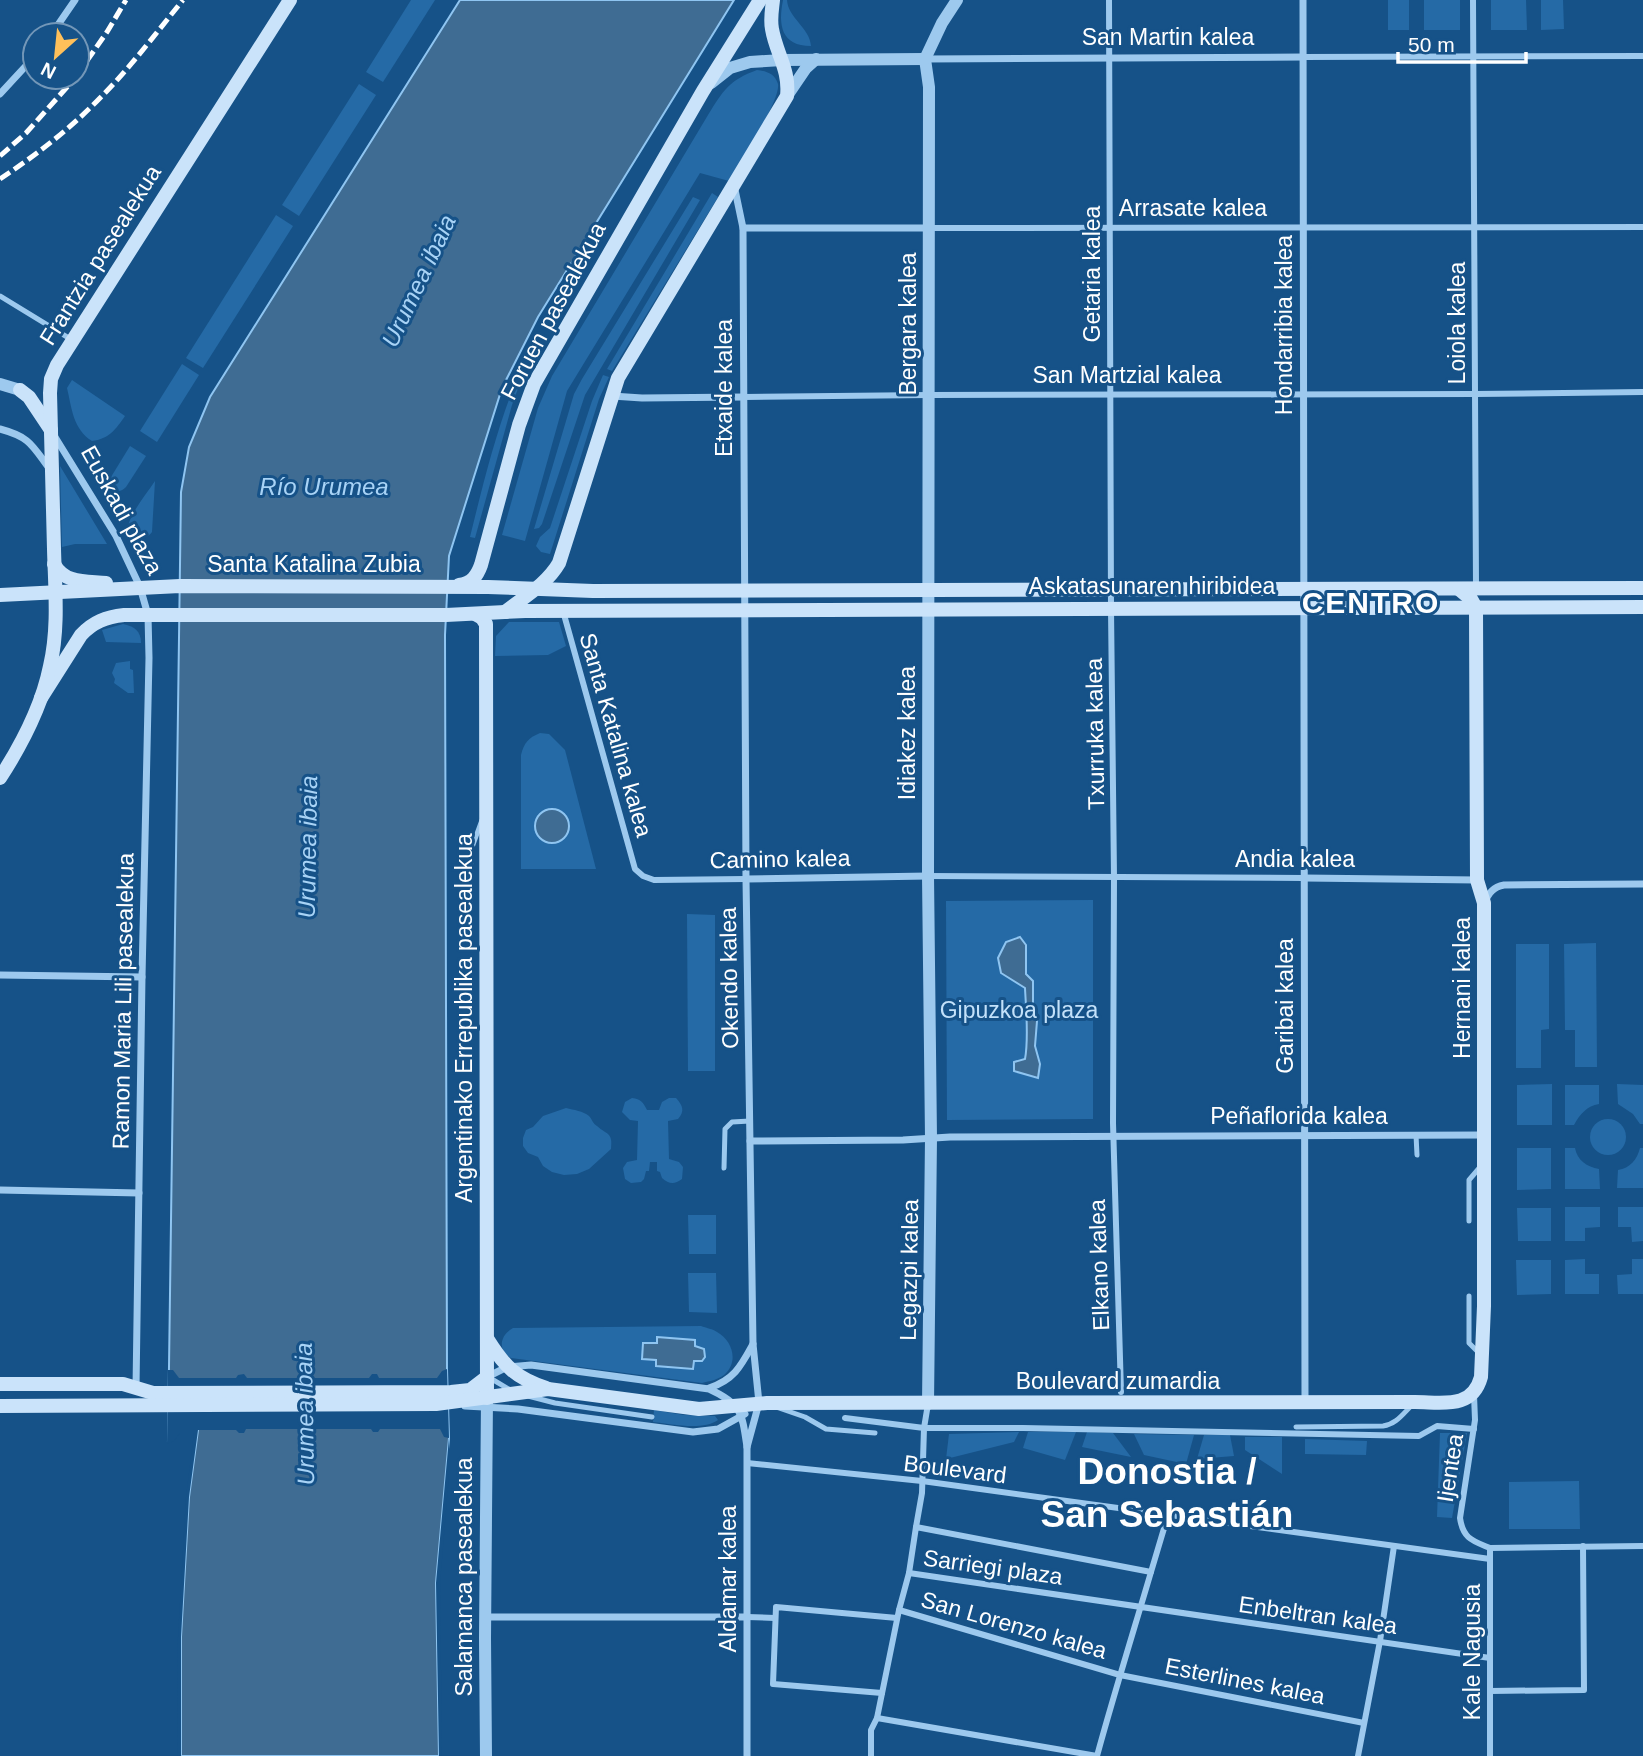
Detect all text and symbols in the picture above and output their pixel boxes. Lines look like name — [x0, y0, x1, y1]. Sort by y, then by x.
north arrow — [21, 21, 91, 91]
scale bar — [1398, 21, 1526, 65]
street label: San Martin kalea — [1082, 24, 1255, 50]
text: 50 m — [1408, 33, 1455, 56]
text: N — [38, 58, 59, 83]
street label: Frantzia pasealekua — [34, 160, 166, 350]
street label: Arrasate kalea — [1119, 195, 1267, 221]
street label: Getaria kalea — [1079, 205, 1105, 342]
water label: Urumea ibaia — [376, 210, 461, 351]
street label: Foruen pasealekua — [495, 218, 611, 404]
street label: Hondarribia kalea — [1271, 235, 1297, 415]
street label: Bergara kalea — [895, 252, 921, 396]
street label: Loiola kalea — [1444, 261, 1470, 384]
street label: Etxaide kalea — [711, 319, 737, 457]
street label: San Martzial kalea — [1032, 362, 1222, 388]
street label: Euskadi plaza — [76, 441, 168, 579]
water label: Río Urumea — [259, 473, 389, 500]
street label: Santa Katalina Zubia — [207, 551, 421, 577]
street label: Askatasunaren hiribidea — [1029, 573, 1276, 599]
district label: CENTRO — [1302, 586, 1440, 619]
street label: Santa Katalina kalea — [574, 630, 658, 840]
street label: Txurruka kalea — [1081, 658, 1109, 810]
street label: Idiakez kalea — [894, 666, 920, 800]
water label: Urumea ibaia — [293, 775, 322, 919]
street label: Argentinako Errepublika pasealekua — [451, 833, 477, 1203]
street label: Camino kalea — [709, 845, 851, 873]
street label: Andia kalea — [1235, 846, 1355, 872]
street label: Ramon Maria Lili pasealekua — [107, 852, 139, 1150]
street label: Okendo kalea — [715, 907, 743, 1049]
street label: Hernani kalea — [1449, 917, 1475, 1059]
street label: Garibai kalea — [1272, 938, 1298, 1074]
park label: Gipuzkoa plaza — [940, 997, 1098, 1023]
street label: Peñaflorida kalea — [1210, 1103, 1388, 1129]
street label: Legazpi kalea — [895, 1199, 923, 1341]
street label: Elkano kalea — [1084, 1199, 1114, 1331]
water label: Urumea ibaia — [290, 1342, 319, 1486]
street label: Boulevard zumardia — [1016, 1368, 1220, 1394]
street label: Ijentea — [1432, 1432, 1468, 1504]
street label: Boulevard — [902, 1450, 1008, 1488]
district label: Donostia / San Sebastián — [1041, 1451, 1293, 1535]
street label: Salamanca pasealekua — [451, 1457, 477, 1697]
street label: Aldamar kalea — [715, 1505, 741, 1653]
street label: Sarriegi plaza — [922, 1544, 1065, 1590]
street label: Kale Nagusia — [1459, 1583, 1485, 1720]
street label: San Lorenzo kalea — [918, 1586, 1110, 1664]
street label: Enbeltran kalea — [1237, 1591, 1399, 1639]
street label: Esterlines kalea — [1163, 1653, 1327, 1709]

